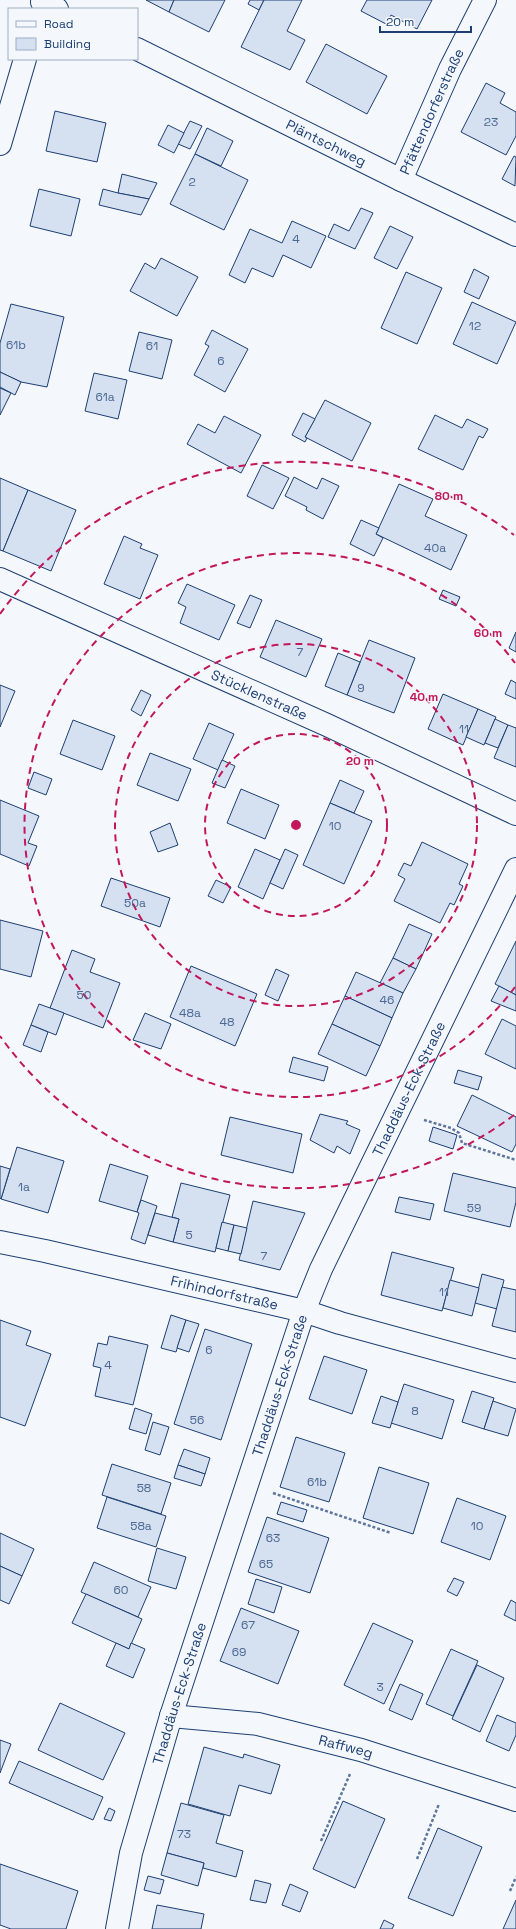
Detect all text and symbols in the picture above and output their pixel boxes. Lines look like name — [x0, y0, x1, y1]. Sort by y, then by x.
legend — [8, 8, 138, 60]
scale bar — [380, 8, 471, 34]
text: 20 m — [386, 14, 414, 30]
text: Road — [44, 16, 73, 32]
text: Building — [44, 36, 91, 52]
street label: Pfättendorferstraße — [395, 45, 468, 177]
house number: 23 — [484, 114, 498, 130]
street label: Pläntschweg — [283, 115, 369, 170]
house number: 2 — [188, 174, 196, 190]
house number: 4 — [292, 231, 300, 247]
house number: 12 — [469, 318, 481, 334]
house number: 61b — [6, 337, 26, 353]
house number: 61 — [146, 338, 158, 354]
house number: 6 — [217, 353, 225, 369]
house number: 61a — [95, 389, 115, 405]
text: 80 m — [435, 488, 463, 504]
house number: 40a — [424, 540, 446, 556]
text: 60 m — [474, 625, 502, 641]
house number: 7 — [297, 644, 304, 660]
street label: Stücklenstraße — [208, 665, 310, 724]
house number: 9 — [357, 680, 365, 696]
text: 40 m — [410, 689, 438, 705]
house number: 11 — [459, 721, 469, 737]
text: 20 m — [346, 753, 374, 769]
centre of rings — [289, 818, 303, 832]
house number: 10 — [329, 818, 341, 834]
house number: 50a — [124, 895, 146, 911]
house number: 50 — [77, 987, 91, 1003]
house number: 46 — [380, 992, 394, 1008]
house number: 48a — [179, 1005, 201, 1021]
house number: 48 — [220, 1014, 234, 1030]
street label: Thaddäus-Eck-Straße — [368, 1018, 449, 1159]
house number: 1a — [18, 1179, 30, 1195]
house number: 59 — [467, 1200, 481, 1216]
house number: 5 — [185, 1227, 193, 1243]
house number: 7 — [261, 1248, 268, 1264]
street label: Frihindorfstraße — [169, 1271, 280, 1314]
house number: 11 — [439, 1284, 449, 1300]
street label: Thaddäus-Eck-Straße — [248, 1312, 311, 1458]
house number: 6 — [205, 1342, 213, 1358]
house number: 4 — [104, 1357, 112, 1373]
house number: 8 — [411, 1403, 419, 1419]
house number: 56 — [190, 1412, 204, 1428]
house number: 61b — [307, 1474, 327, 1490]
house number: 58 — [137, 1480, 151, 1496]
house number: 58a — [130, 1518, 152, 1534]
house number: 10 — [471, 1518, 483, 1534]
house number: 63 — [266, 1530, 280, 1546]
house number: 65 — [259, 1556, 273, 1572]
house number: 60 — [113, 1582, 129, 1598]
house number: 67 — [241, 1617, 255, 1633]
street label: Thaddäus-Eck-Straße — [148, 1620, 210, 1767]
house number: 69 — [232, 1644, 246, 1660]
house number: 3 — [376, 1679, 384, 1695]
street label: Raffweg — [317, 1731, 375, 1762]
house number: 73 — [177, 1826, 191, 1842]

